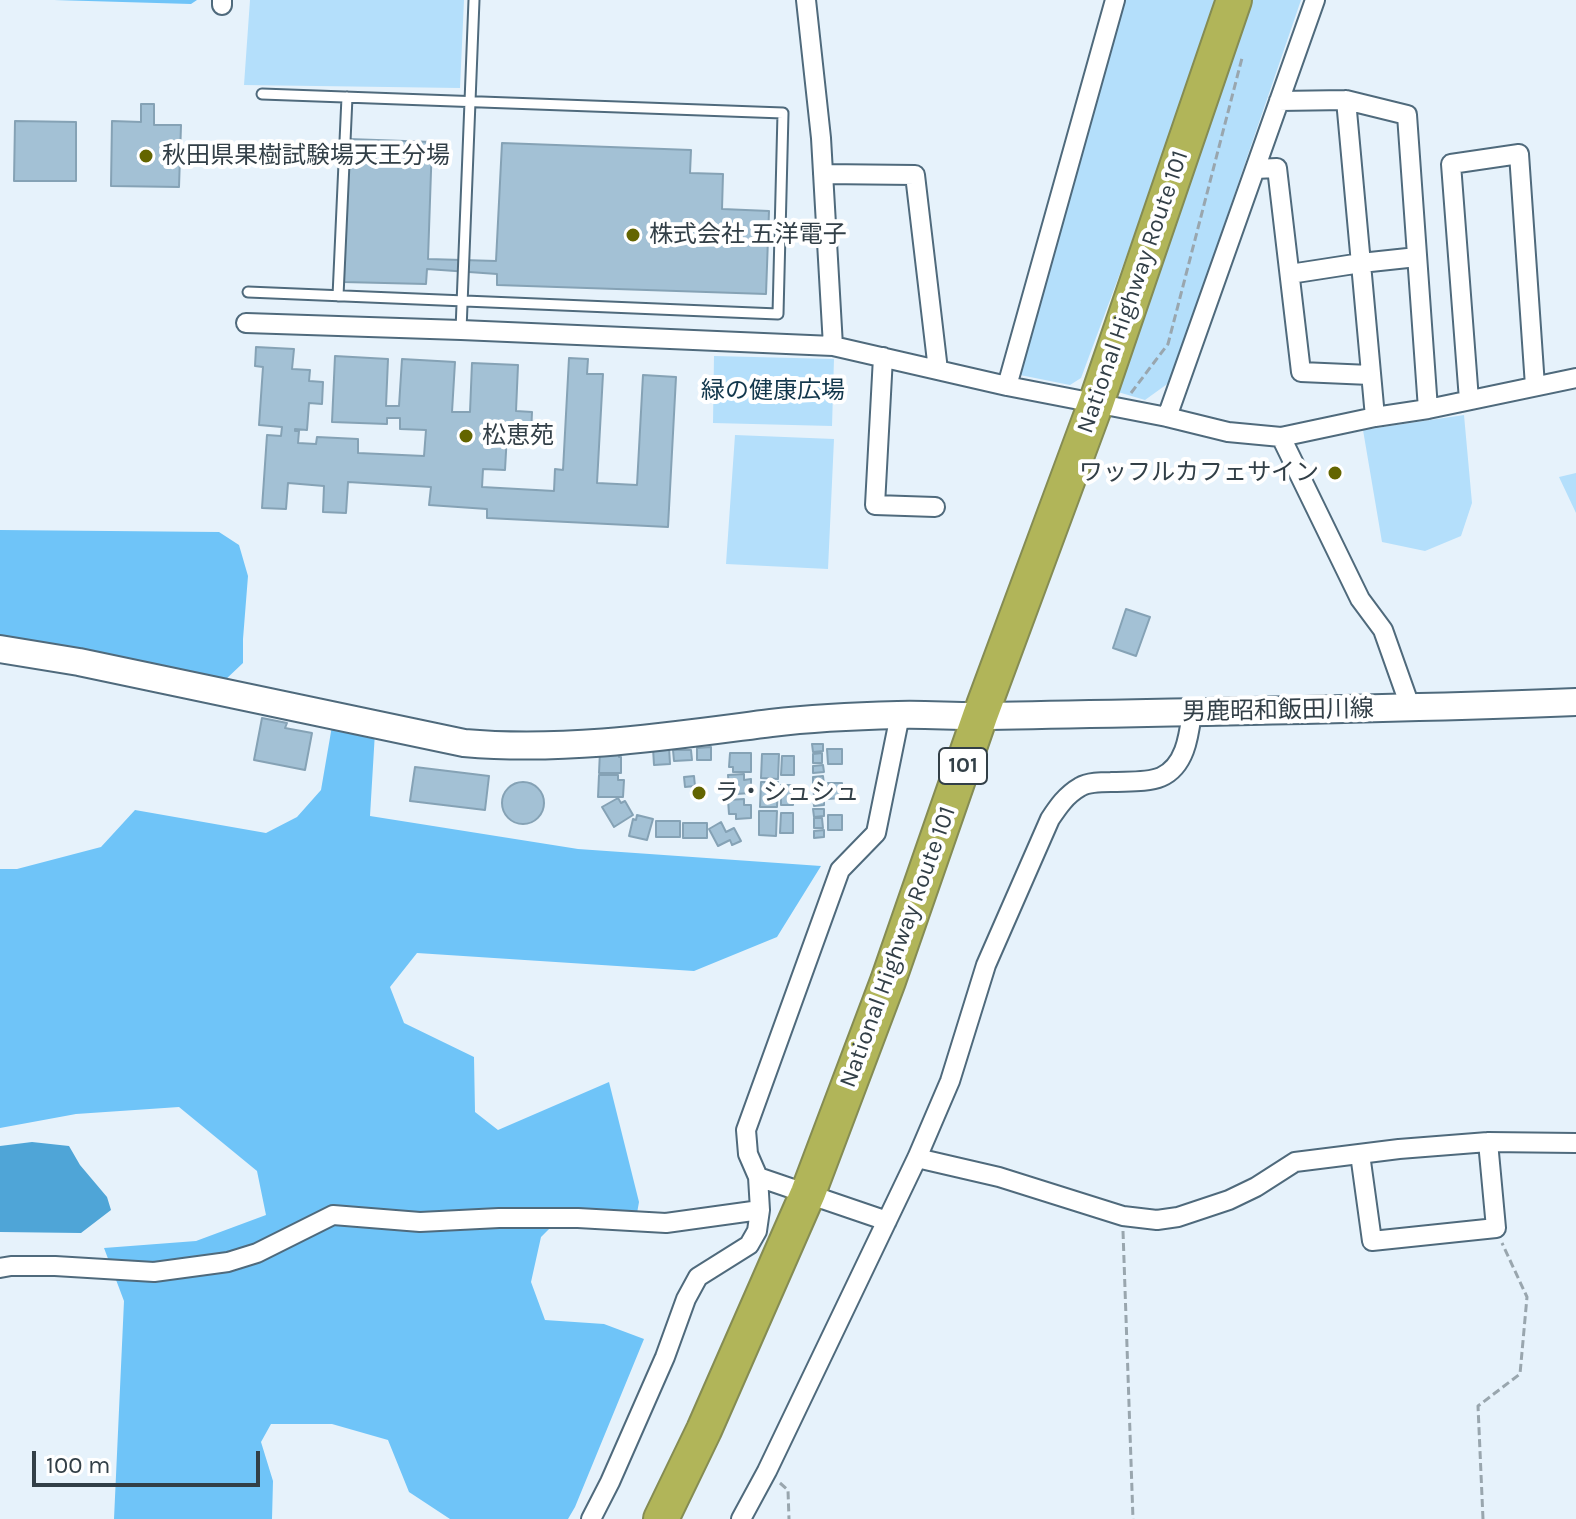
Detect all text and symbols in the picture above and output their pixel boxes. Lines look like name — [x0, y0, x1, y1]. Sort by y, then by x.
place label: 秋田県果樹試験場天王分場 — [162, 142, 450, 170]
marker: 秋田県果樹試験場天王分場 — [137, 147, 155, 165]
street label: National Highway Route 101 — [1071, 147, 1195, 437]
place label: 株式会社 五洋電子 — [649, 221, 847, 249]
marker: 株式会社 五洋電子 — [624, 226, 642, 244]
park label: 緑の健康広場 — [701, 377, 845, 405]
place label: 松恵苑 — [482, 422, 554, 450]
marker: 松恵苑 — [457, 427, 475, 445]
place label: ワッフルカフェサイン — [1079, 459, 1319, 487]
marker: ワッフルカフェサイン — [1326, 464, 1344, 482]
street label: 男鹿昭和飯田川線 — [1182, 695, 1374, 727]
road number: 101 — [939, 748, 987, 784]
place label: ラ・シュシュ — [715, 779, 859, 807]
marker: ラ・シュシュ — [690, 784, 708, 802]
street label: National Highway Route 101 — [834, 802, 962, 1092]
scale bar — [36, 1435, 264, 1485]
text: 100 m — [46, 1451, 111, 1479]

